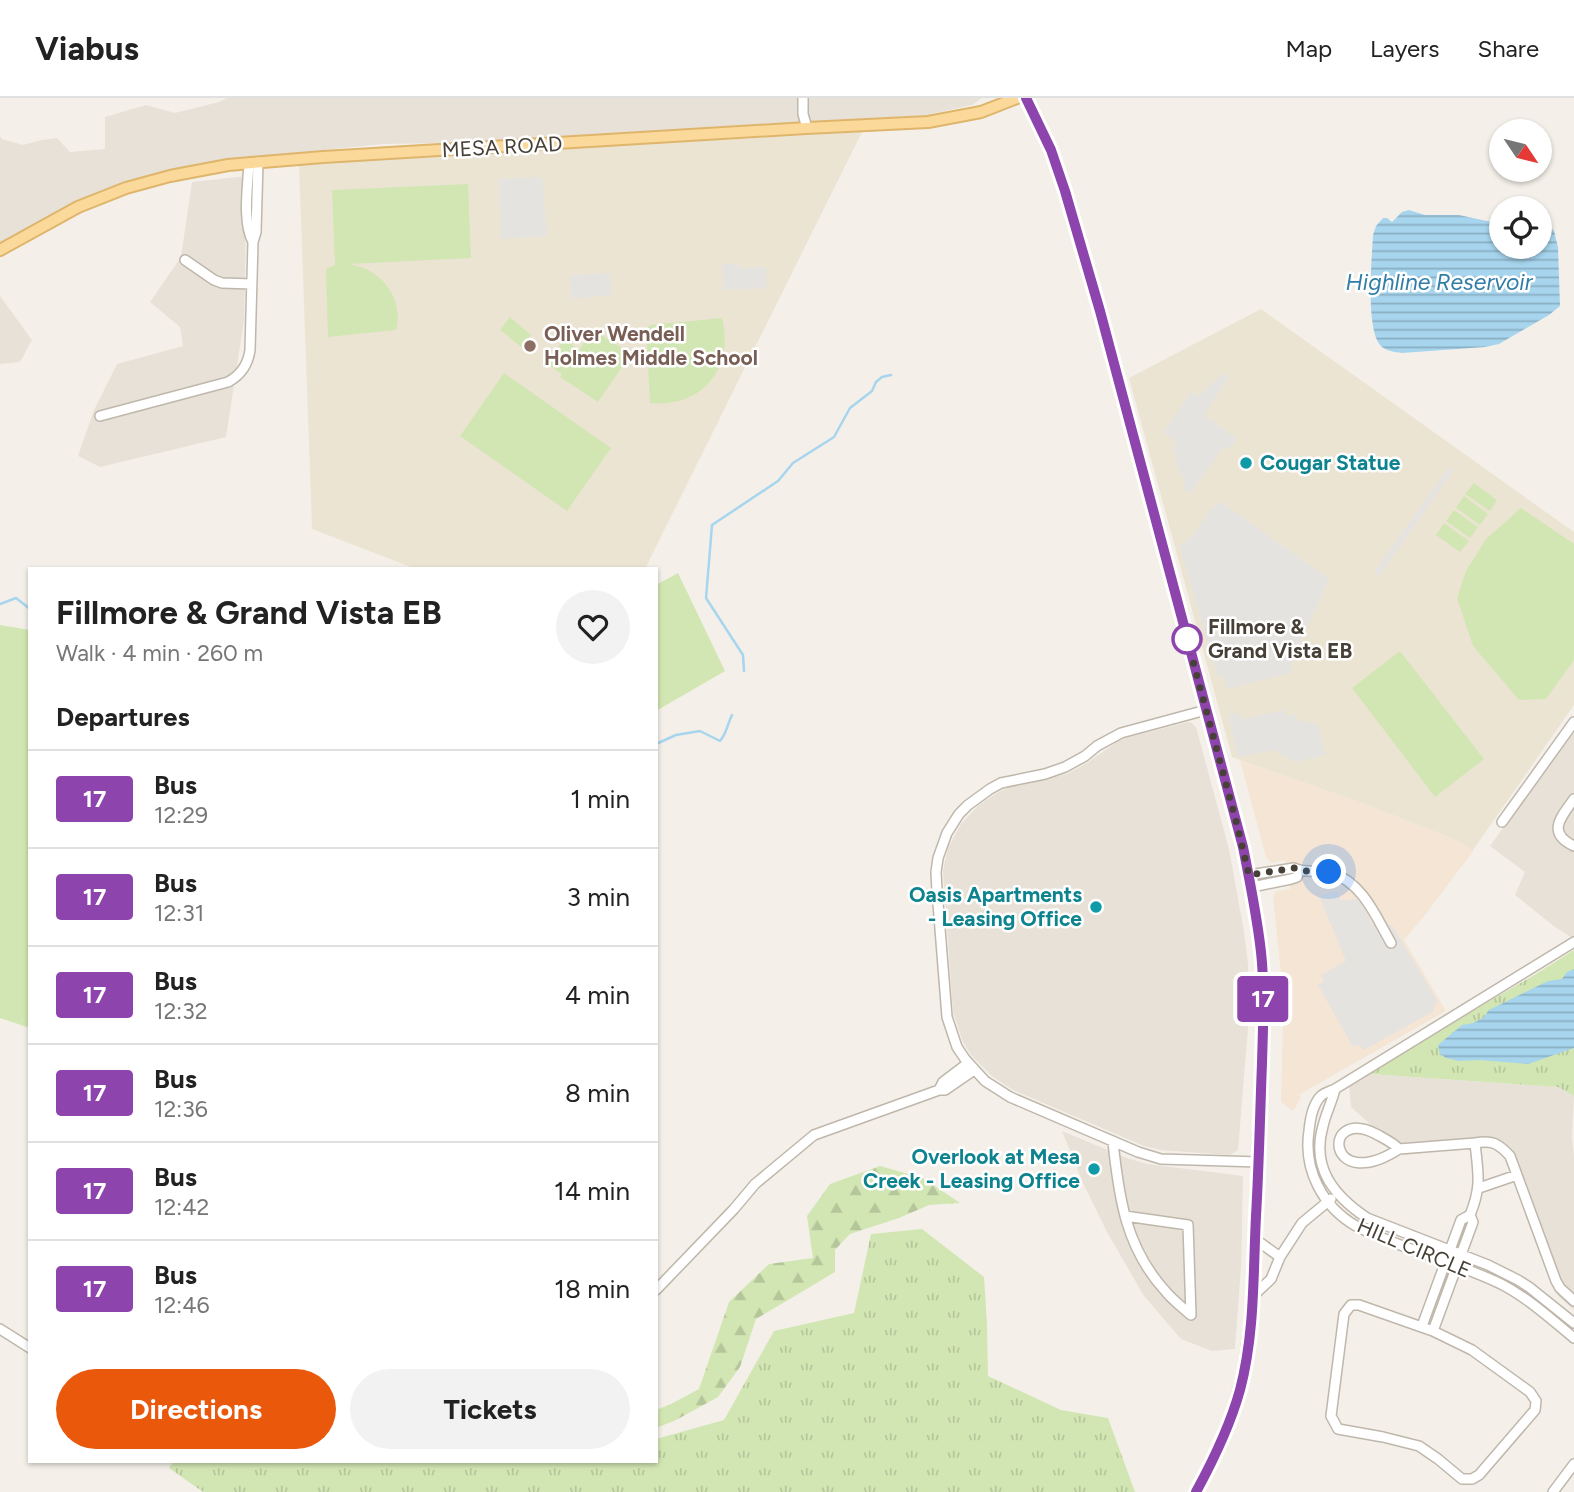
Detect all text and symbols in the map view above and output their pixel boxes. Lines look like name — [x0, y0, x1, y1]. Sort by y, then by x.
text: Viabus — [35, 29, 139, 68]
text: Map — [1285, 34, 1332, 63]
text: Layers — [1370, 34, 1439, 63]
text: Share — [1477, 34, 1539, 63]
north arrow — [1489, 119, 1552, 182]
map controls — [1489, 119, 1552, 259]
street label: MESA ROAD — [441, 131, 563, 162]
button: locate — [1489, 196, 1552, 259]
water label: Highline Reservoir — [1346, 268, 1534, 296]
place label: Oliver Wendell Holmes Middle School — [544, 321, 758, 370]
marker: Oliver Wendell Holmes Middle School — [522, 338, 538, 354]
place label: Cougar Statue — [1260, 450, 1401, 475]
marker: Cougar Statue — [1238, 455, 1254, 471]
button: heart — [556, 590, 630, 664]
text: Fillmore & Grand Vista EB — [56, 593, 442, 632]
place label: Fillmore & Grand Vista EB — [1208, 614, 1352, 663]
marker: Fillmore & Grand Vista EB — [1172, 624, 1202, 654]
text: Walk · 4 min · 260 m — [56, 639, 263, 667]
text: Departures — [56, 701, 190, 733]
text: Bus — [154, 769, 197, 801]
text: 1 min — [570, 783, 630, 815]
text: 17 — [83, 784, 106, 813]
text: 12:29 — [154, 801, 208, 829]
your location — [1311, 854, 1346, 889]
text: Bus — [154, 867, 197, 899]
text: 3 min — [567, 881, 630, 913]
text: 17 — [83, 882, 106, 911]
place label: Oasis Apartments - Leasing Office — [909, 882, 1082, 931]
text: 12:31 — [154, 899, 204, 927]
marker: Oasis Apartments - Leasing Office — [1088, 899, 1104, 915]
text: Bus — [154, 965, 197, 997]
line badge: 17 — [1232, 976, 1294, 1022]
text: 4 min — [565, 979, 630, 1011]
text: 17 — [83, 980, 106, 1009]
text: 17 — [1251, 984, 1275, 1013]
text: 12:32 — [154, 997, 208, 1025]
text: Bus — [154, 1063, 197, 1095]
text: 8 min — [565, 1077, 630, 1109]
text: 17 — [83, 1078, 106, 1107]
text: 12:36 — [154, 1095, 208, 1123]
place label: Overlook at Mesa Creek - Leasing Office — [863, 1144, 1080, 1193]
text: Bus — [154, 1161, 197, 1193]
marker: Overlook at Mesa Creek - Leasing Office — [1086, 1161, 1102, 1177]
text: 14 min — [554, 1175, 630, 1207]
text: 17 — [83, 1176, 106, 1205]
text: 12:42 — [154, 1193, 209, 1221]
street label: HILL CIRCLE — [1354, 1212, 1475, 1283]
text: Bus — [154, 1259, 197, 1291]
text: 18 min — [554, 1273, 630, 1305]
text: 17 — [83, 1274, 106, 1303]
text: 12:46 — [154, 1291, 209, 1319]
button: Directions — [56, 1369, 336, 1449]
button: Tickets — [350, 1369, 630, 1449]

